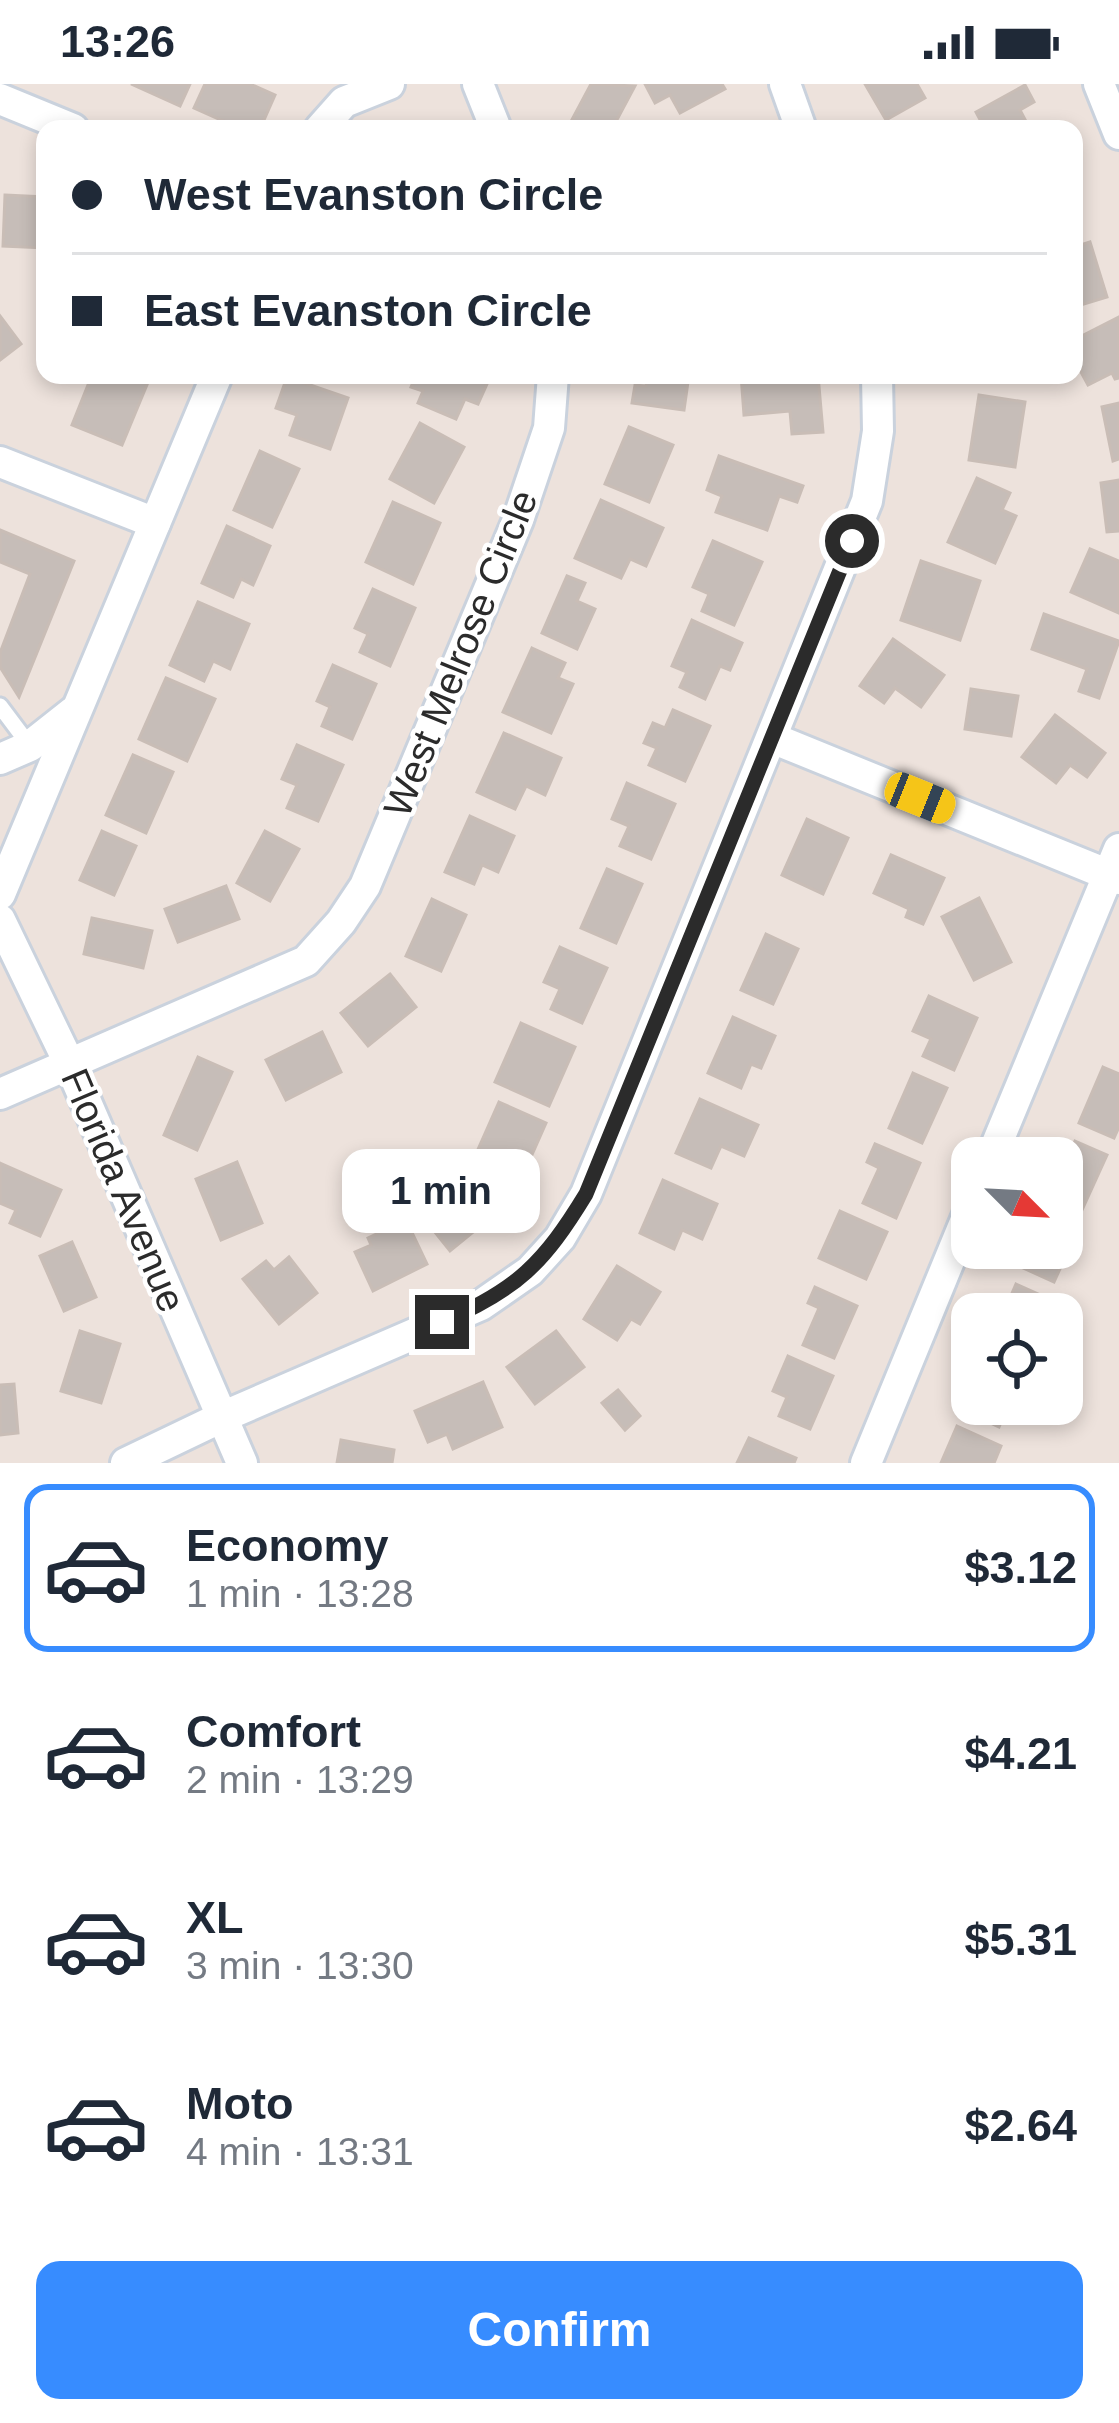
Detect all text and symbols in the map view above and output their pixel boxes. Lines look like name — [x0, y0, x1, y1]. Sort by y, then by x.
text: 13:26 — [60, 16, 175, 67]
text: West Evanston Circle — [144, 169, 603, 220]
text: East Evanston Circle — [144, 285, 592, 336]
street label: West Melrose Circle — [375, 484, 546, 823]
route start — [825, 514, 879, 568]
car — [880, 768, 960, 828]
street label: Florida Avenue — [53, 1062, 194, 1318]
north arrow — [951, 1137, 1083, 1269]
map controls — [951, 1137, 1083, 1425]
callout: 1 min — [343, 1148, 541, 1232]
text: 1 min — [390, 1169, 492, 1212]
button: locate — [951, 1293, 1083, 1425]
route end — [415, 1295, 469, 1349]
icon: car — [42, 1514, 150, 1622]
text: Economy — [186, 1520, 389, 1571]
text: $3.12 — [964, 1542, 1077, 1593]
text: 1 min · 13:28 — [186, 1572, 414, 1615]
icon: car — [42, 1700, 150, 1808]
text: Comfort — [186, 1706, 361, 1757]
text: $4.21 — [964, 1728, 1077, 1779]
text: 2 min · 13:29 — [186, 1758, 414, 1801]
icon: car — [42, 1886, 150, 1994]
text: XL — [186, 1892, 244, 1943]
text: $5.31 — [964, 1914, 1077, 1965]
text: 3 min · 13:30 — [186, 1944, 414, 1987]
icon: car — [42, 2072, 150, 2180]
text: Moto — [186, 2078, 293, 2129]
text: $2.64 — [964, 2100, 1077, 2151]
text: 4 min · 13:31 — [186, 2130, 414, 2173]
button: Confirm — [36, 2261, 1083, 2399]

